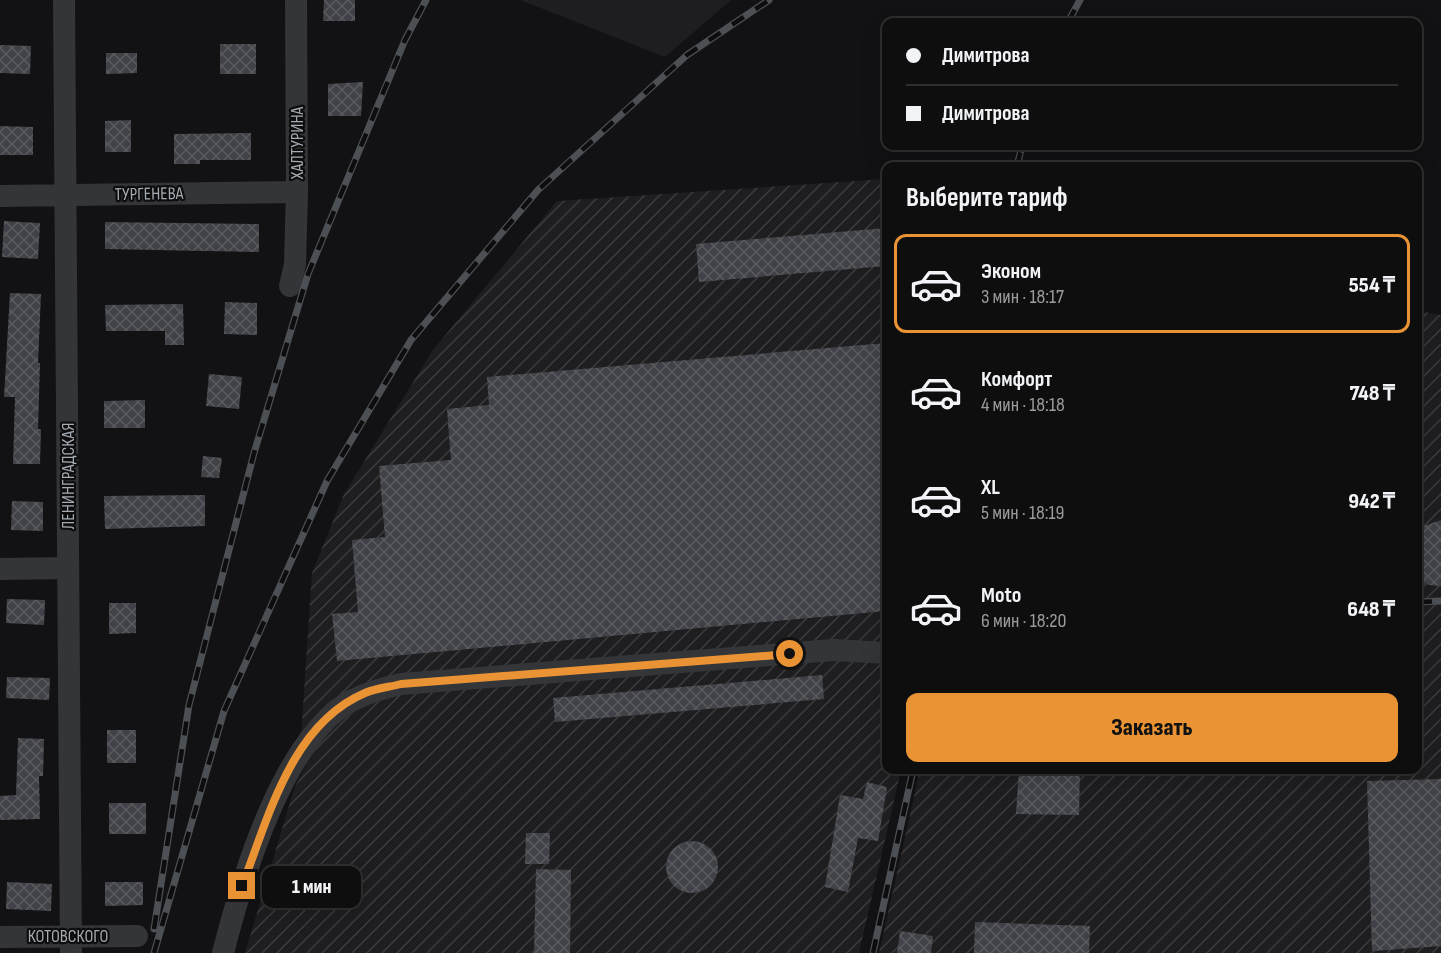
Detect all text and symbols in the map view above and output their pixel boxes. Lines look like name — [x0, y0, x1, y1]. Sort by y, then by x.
text: Димитрова — [942, 42, 1029, 69]
text: Димитрова — [942, 100, 1029, 127]
street label: ХАЛТУРИНА — [287, 106, 308, 180]
text: Выберите тариф — [906, 182, 1068, 214]
street label: ТУРГЕНЕВА — [114, 183, 184, 205]
icon: car — [909, 257, 963, 311]
text: Эконом — [981, 258, 1041, 285]
text: 554 ₸ — [1349, 272, 1395, 299]
text: 3 мин · 18:17 — [981, 285, 1064, 309]
icon: car — [909, 365, 963, 419]
text: Комфорт — [981, 366, 1052, 393]
text: 748 ₸ — [1350, 380, 1395, 407]
text: 4 мин · 18:18 — [981, 393, 1065, 417]
street label: ЛЕНИНГРАДСКАЯ — [58, 423, 79, 529]
icon: car — [909, 473, 963, 527]
text: XL — [981, 474, 1000, 501]
text: 942 ₸ — [1348, 488, 1395, 515]
text: 5 мин · 18:19 — [981, 501, 1064, 525]
icon: car — [909, 581, 963, 635]
text: Moto — [981, 582, 1021, 609]
text: 648 ₸ — [1347, 596, 1395, 623]
text: 6 мин · 18:20 — [981, 609, 1066, 633]
route start — [776, 640, 803, 667]
button: Заказать — [906, 693, 1398, 762]
callout: 1 мин — [263, 865, 362, 907]
route end — [228, 872, 255, 899]
text: 1 мин — [292, 875, 331, 899]
street label: КОТОВСКОГО — [28, 926, 108, 947]

